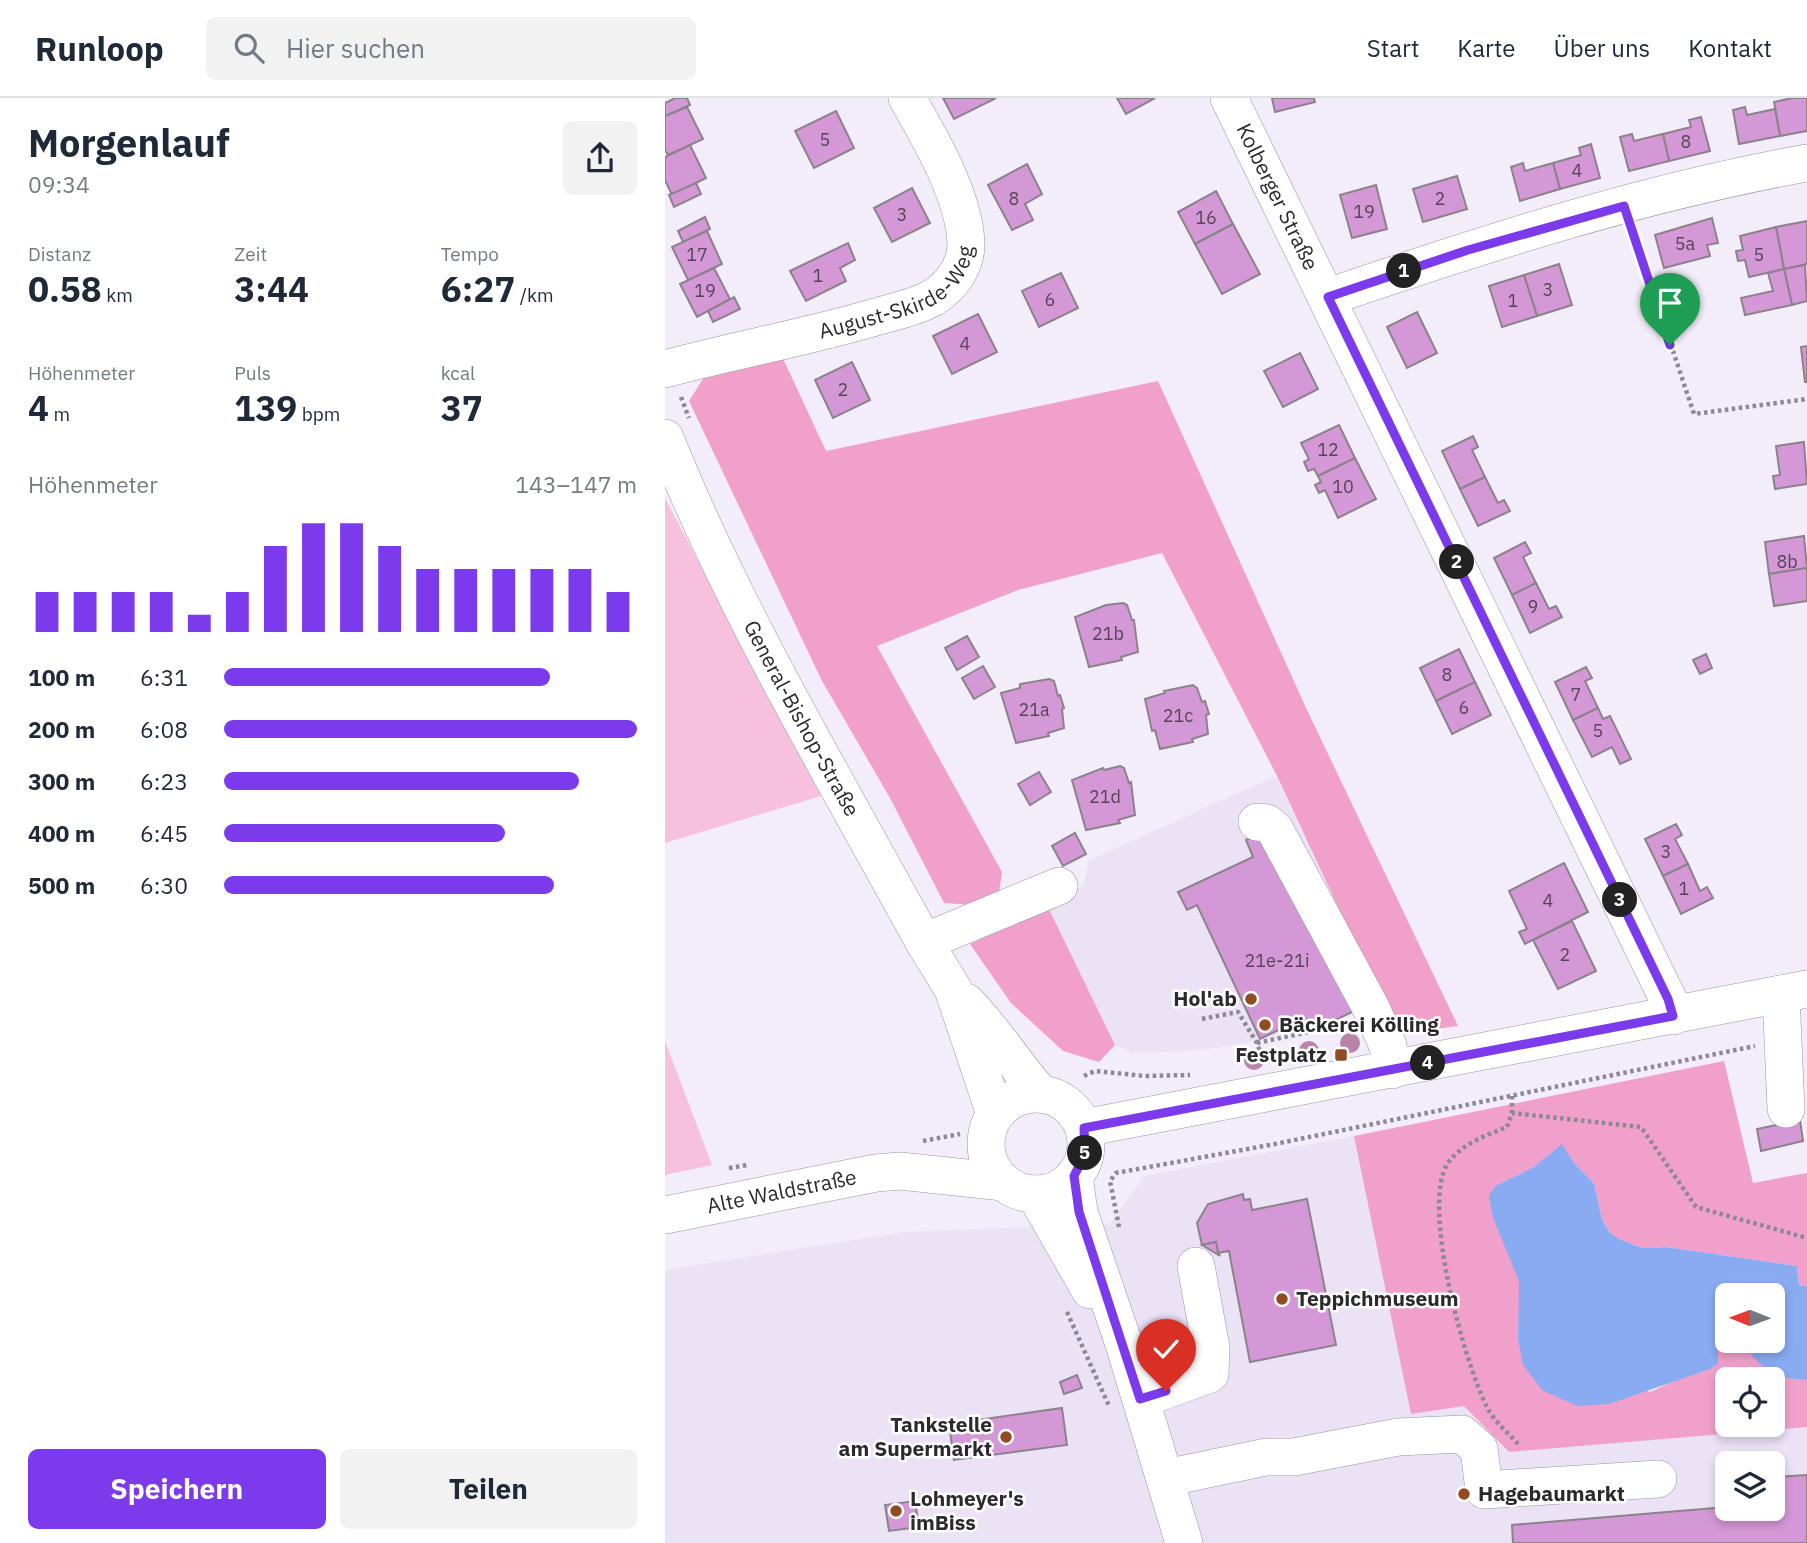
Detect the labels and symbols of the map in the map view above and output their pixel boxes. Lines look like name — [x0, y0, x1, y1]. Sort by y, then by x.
street label: Kolberger Straße — [1230, 118, 1326, 274]
house number: 5 — [820, 128, 830, 151]
house number: 8 — [1681, 130, 1691, 153]
house number: 4 — [1572, 159, 1583, 182]
house number: 8 — [1009, 187, 1019, 210]
house number: 2 — [1435, 187, 1445, 210]
house number: 19 — [1353, 200, 1375, 223]
house number: 3 — [897, 203, 907, 226]
house number: 16 — [1195, 206, 1217, 229]
house number: 5a — [1675, 232, 1696, 255]
house number: 17 — [686, 243, 708, 266]
house number: 5 — [1754, 243, 1764, 266]
street label: August-Skirde-Weg — [816, 244, 979, 345]
pin: 1 — [1387, 254, 1421, 288]
house number: 1 — [813, 264, 823, 287]
pin — [1640, 273, 1700, 345]
house number: 3 — [1543, 278, 1553, 301]
house number: 19 — [694, 279, 716, 302]
house number: 6 — [1045, 288, 1055, 311]
house number: 1 — [1508, 289, 1518, 312]
house number: 4 — [960, 332, 971, 355]
house number: 2 — [838, 378, 848, 401]
house number: 12 — [1317, 438, 1339, 461]
house number: 10 — [1332, 475, 1354, 498]
pin: 2 — [1439, 545, 1475, 580]
house number: 8b — [1776, 550, 1798, 573]
house number: 9 — [1528, 595, 1538, 618]
street label: General-Bishop-Straße — [738, 615, 867, 821]
house number: 21b — [1092, 622, 1124, 645]
house number: 8 — [1442, 663, 1452, 686]
house number: 7 — [1571, 683, 1581, 706]
house number: 6 — [1459, 696, 1469, 719]
house number: 21a — [1018, 698, 1050, 721]
house number: 21c — [1163, 704, 1193, 727]
house number: 5 — [1593, 719, 1603, 742]
house number: 21d — [1089, 785, 1121, 808]
house number: 3 — [1661, 840, 1671, 863]
house number: 1 — [1679, 877, 1689, 900]
pin: 3 — [1602, 882, 1637, 918]
house number: 4 — [1543, 889, 1554, 912]
house number: 2 — [1560, 943, 1570, 966]
house number: 21e-21i — [1245, 949, 1309, 972]
place label: Hol'ab — [1173, 984, 1237, 1012]
marker: Hol'ab — [1243, 991, 1259, 1007]
place label: Bäckerei Kölling — [1279, 1010, 1439, 1038]
marker: Bäckerei Kölling — [1257, 1017, 1273, 1033]
place label: Festplatz — [1235, 1040, 1327, 1068]
pin: 4 — [1411, 1046, 1445, 1080]
marker: Festplatz — [1333, 1047, 1349, 1063]
pin: 5 — [1067, 1136, 1103, 1170]
street label: Alte Waldstraße — [704, 1162, 859, 1219]
north arrow — [1715, 1283, 1785, 1353]
place label: Teppichmuseum — [1296, 1284, 1459, 1312]
marker: Teppichmuseum — [1274, 1291, 1290, 1307]
pin — [1136, 1319, 1196, 1391]
place label: Tankstelle am Supermarkt — [838, 1410, 992, 1462]
marker: Tankstelle am Supermarkt — [998, 1429, 1014, 1445]
place label: Hagebaumarkt — [1478, 1479, 1625, 1507]
place label: Lohmeyer's imBiss — [910, 1484, 1024, 1536]
marker: Hagebaumarkt — [1456, 1486, 1472, 1502]
marker: Lohmeyer's imBiss — [888, 1503, 904, 1519]

